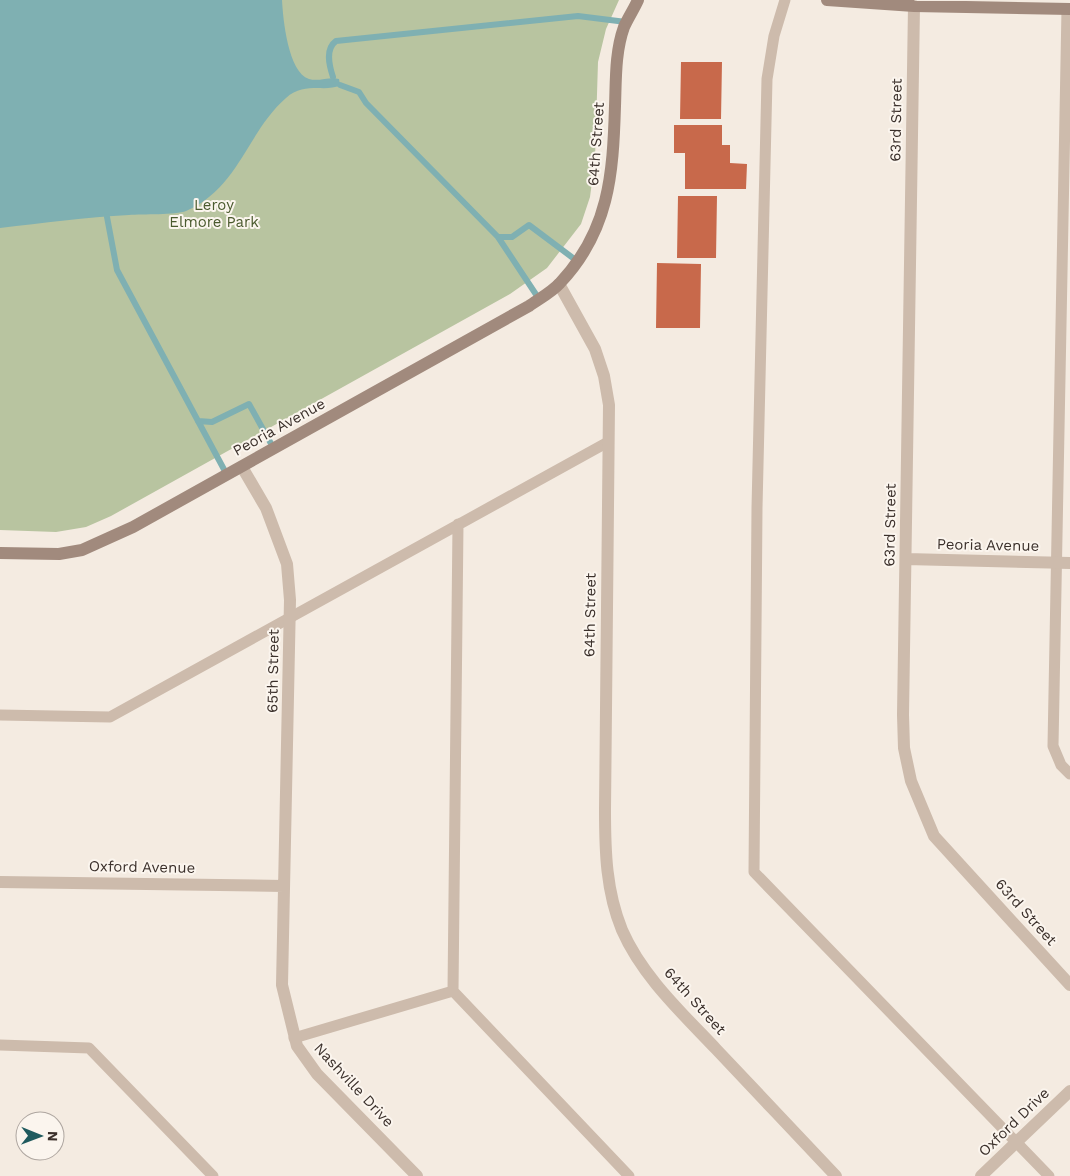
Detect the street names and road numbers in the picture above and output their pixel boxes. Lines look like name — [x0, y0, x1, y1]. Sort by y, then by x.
street label: 63rd Street — [886, 77, 906, 162]
street label: 64th Street — [584, 101, 608, 187]
street label: Peoria Avenue — [230, 394, 328, 460]
street label: 63rd Street — [880, 482, 900, 567]
street label: Peoria Avenue — [937, 535, 1039, 555]
street label: 64th Street — [580, 572, 600, 657]
street label: 65th Street — [263, 628, 283, 713]
street label: Oxford Avenue — [89, 857, 195, 877]
street label: 63rd Street — [991, 875, 1061, 950]
street label: 64th Street — [660, 964, 730, 1039]
street label: Nashville Drive — [310, 1039, 398, 1131]
street label: Oxford Drive — [975, 1084, 1053, 1160]

